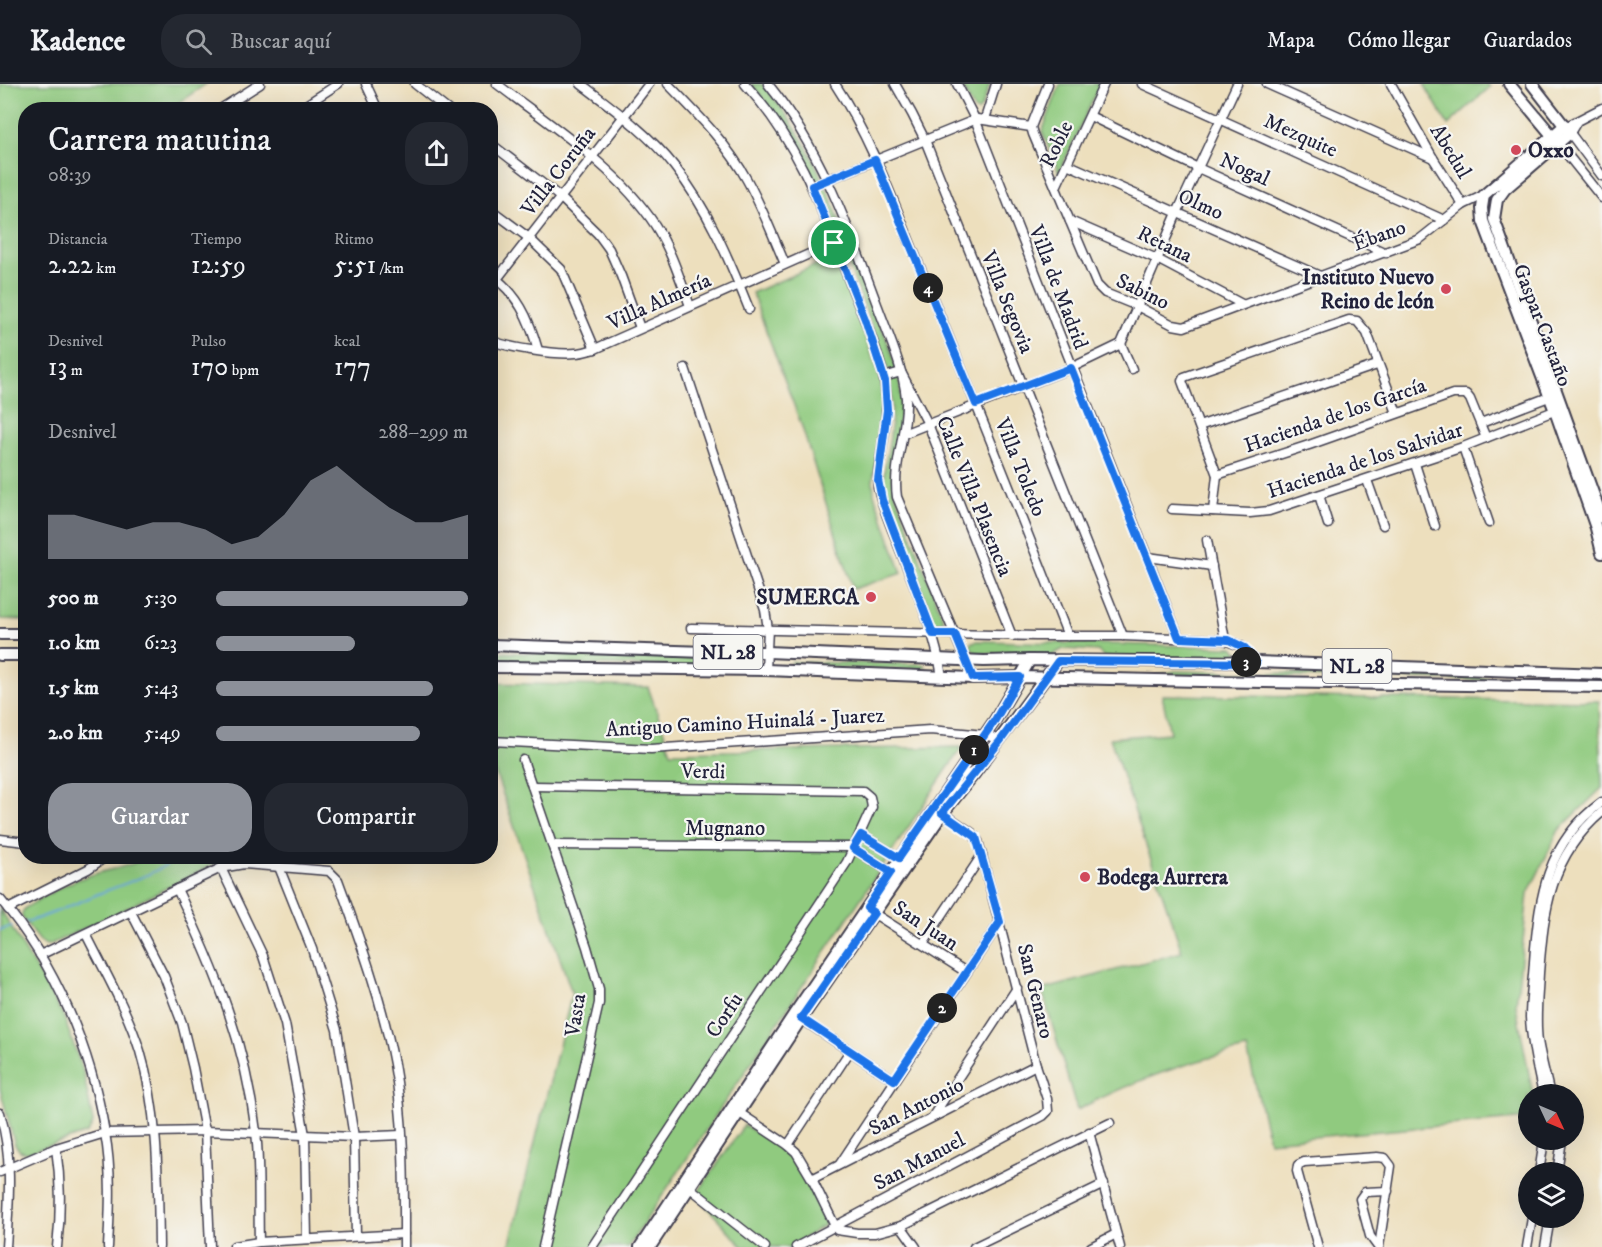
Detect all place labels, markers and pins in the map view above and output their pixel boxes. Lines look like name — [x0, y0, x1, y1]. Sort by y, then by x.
place label: Oxxo — [1528, 138, 1574, 164]
marker: Oxxo — [1509, 143, 1523, 157]
pin — [808, 217, 859, 268]
place label: Instituto Nuevo Reino de león — [1302, 265, 1435, 315]
pin: 4 — [913, 273, 943, 303]
marker: Instituto Nuevo Reino de león — [1439, 282, 1453, 296]
place label: SUMERCA — [757, 585, 860, 611]
marker: SUMERCA — [864, 590, 878, 604]
pin: 3 — [1231, 647, 1261, 677]
pin: 1 — [959, 735, 989, 765]
place label: Bodega Aurrera — [1097, 865, 1229, 891]
marker: Bodega Aurrera — [1078, 870, 1092, 884]
pin: 2 — [927, 993, 957, 1023]

